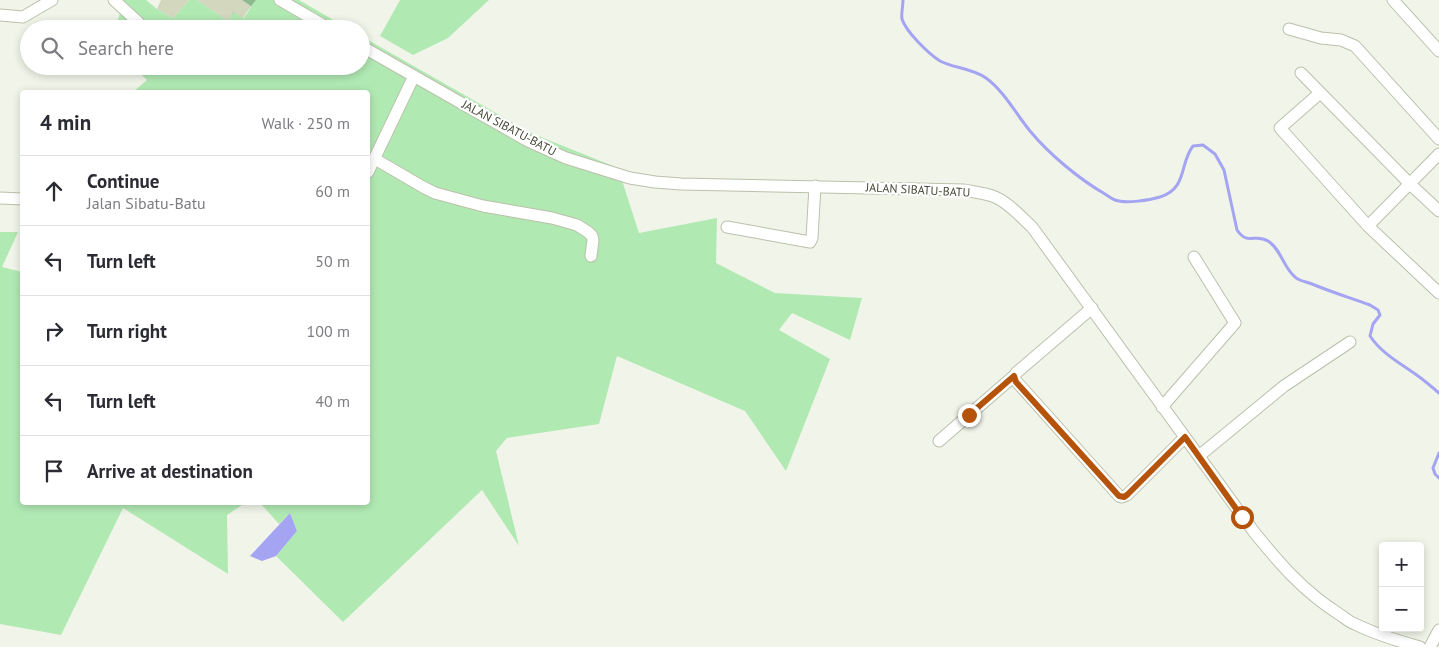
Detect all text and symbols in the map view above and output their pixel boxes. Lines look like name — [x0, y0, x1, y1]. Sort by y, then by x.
search box — [20, 20, 370, 75]
icon: search — [38, 34, 66, 62]
text: Search here — [78, 36, 174, 60]
street label: JALAN SIBATU-BATU — [459, 96, 559, 159]
text: 4 min — [40, 109, 91, 136]
text: Walk · 250 m — [261, 113, 350, 133]
text: Continue — [87, 169, 159, 193]
icon: ahead — [40, 177, 68, 205]
street label: JALAN SIBATU-BATU — [864, 179, 971, 200]
text: 60 m — [315, 181, 350, 201]
text: Jalan Sibatu-Batu — [87, 193, 206, 213]
icon: left — [40, 247, 68, 275]
text: Turn left — [87, 249, 156, 273]
text: 50 m — [315, 251, 350, 271]
icon: right — [40, 317, 68, 345]
text: Turn right — [87, 319, 167, 343]
text: 100 m — [307, 321, 350, 341]
icon: left — [40, 387, 68, 415]
text: Turn left — [87, 389, 156, 413]
text: 40 m — [315, 391, 350, 411]
route end — [958, 404, 981, 427]
icon: arrive — [40, 457, 68, 485]
text: Arrive at destination — [87, 459, 253, 483]
route start — [1231, 506, 1254, 529]
map controls — [1379, 542, 1424, 632]
button: + — [1379, 542, 1424, 587]
button: − — [1379, 587, 1424, 632]

